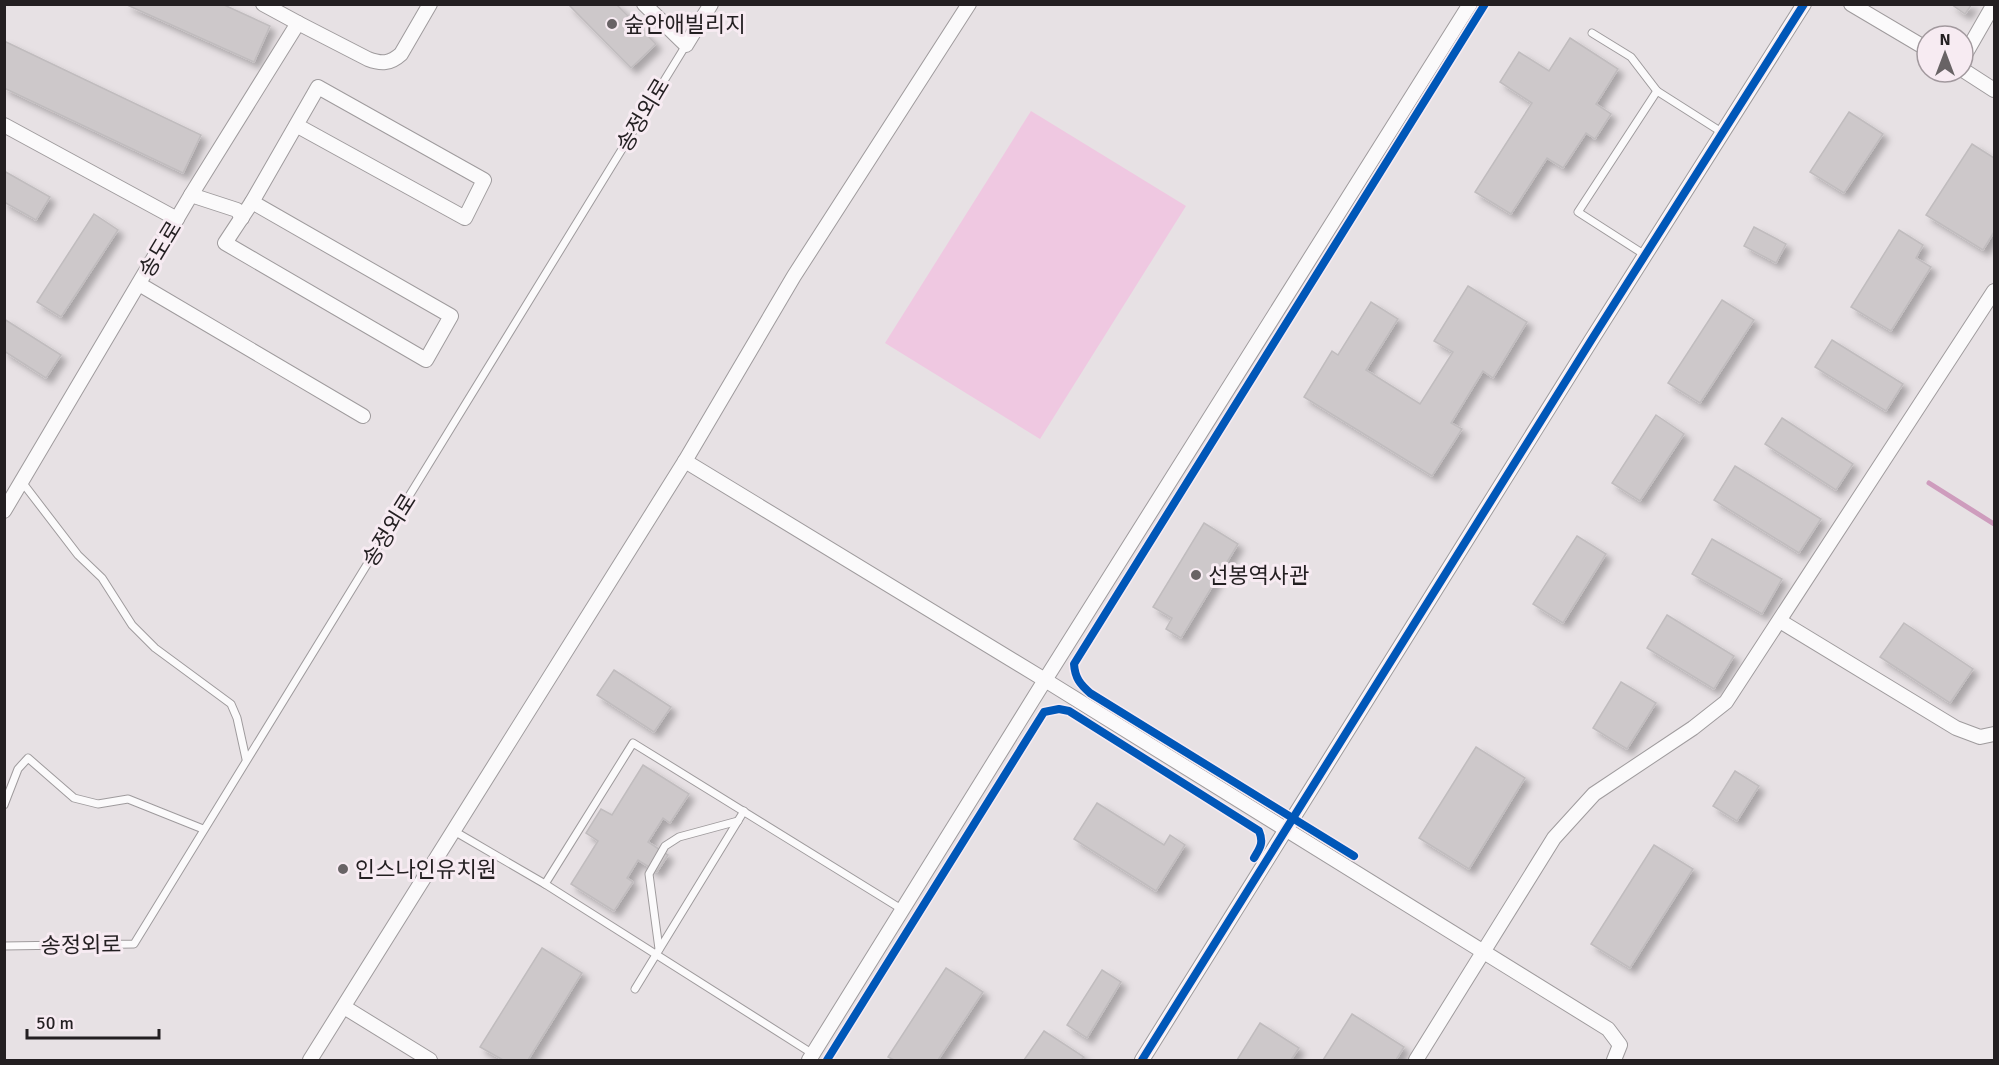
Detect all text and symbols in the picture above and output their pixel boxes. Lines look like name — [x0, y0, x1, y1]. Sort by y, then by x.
place label: 숲안애빌리지 — [624, 11, 745, 38]
marker: 숲안애빌리지 — [605, 17, 619, 31]
north arrow — [1915, 24, 1975, 84]
text: N — [1939, 30, 1951, 50]
street label: 송정외로 — [611, 73, 675, 157]
street label: 송도로 — [133, 216, 187, 282]
street label: 송정외로 — [356, 489, 422, 571]
place label: 선봉역사관 — [1208, 562, 1309, 589]
marker: 선봉역사관 — [1189, 568, 1203, 582]
place label: 인스나인유치원 — [355, 856, 497, 883]
marker: 인스나인유치원 — [336, 862, 350, 876]
street label: 송정외로 — [40, 931, 122, 959]
scale bar — [27, 1002, 159, 1040]
text: 50 m — [36, 1012, 74, 1034]

